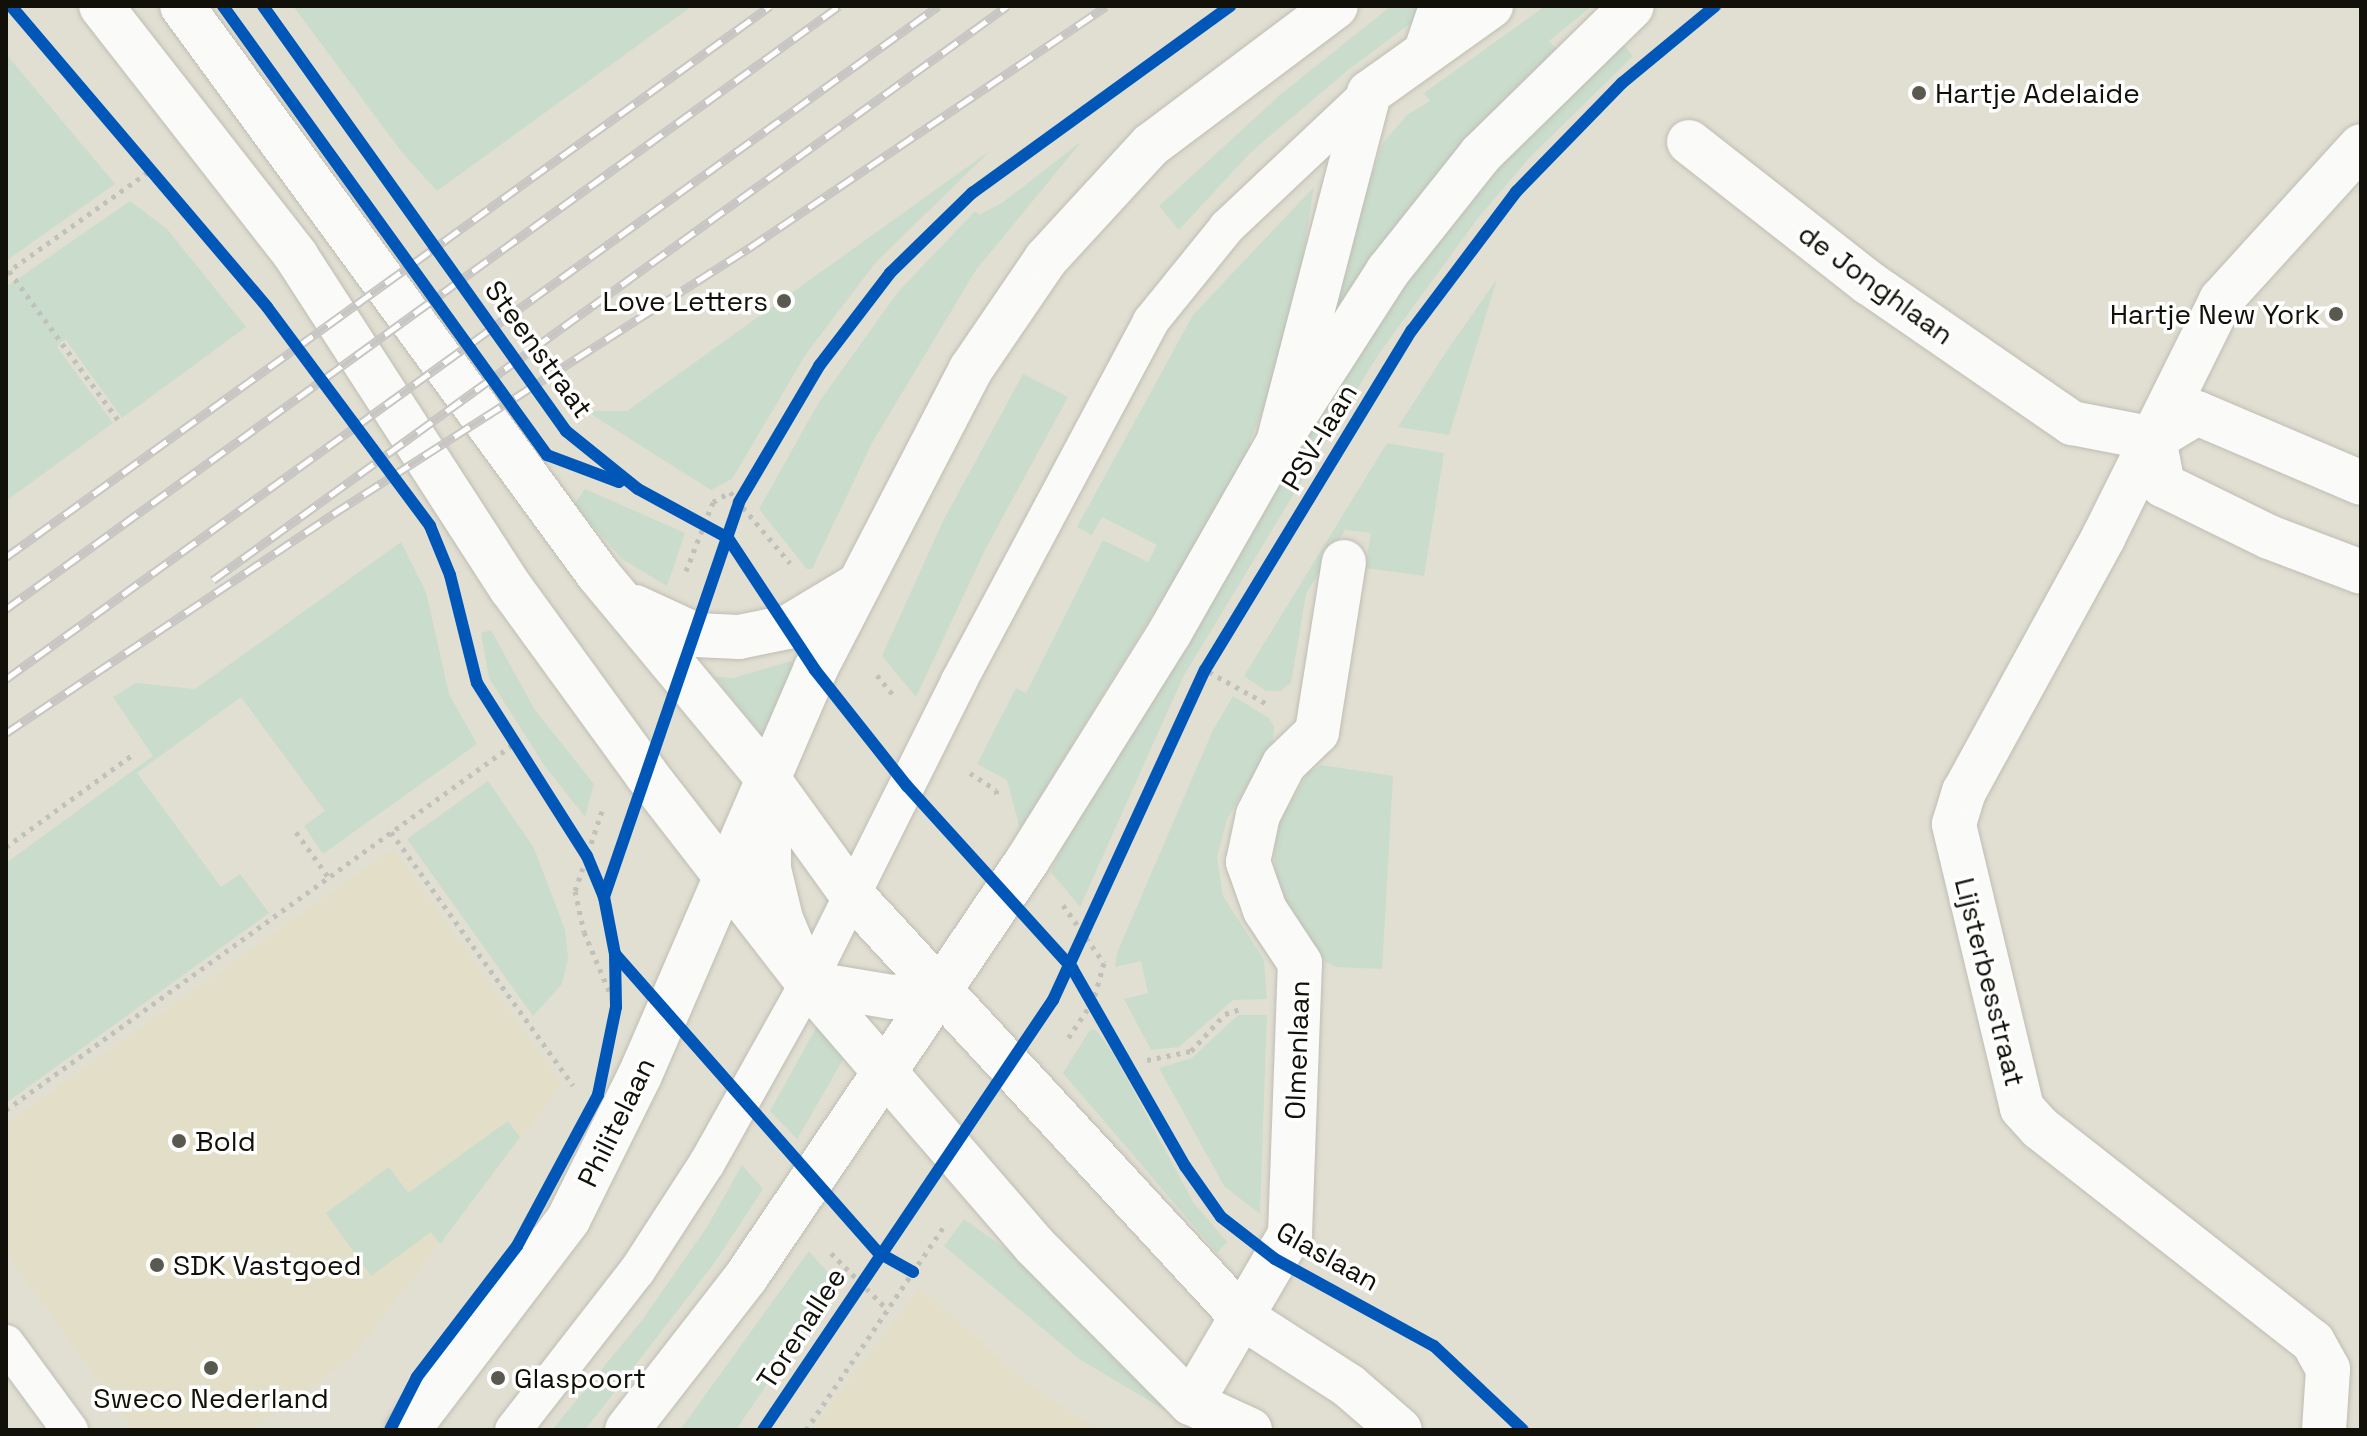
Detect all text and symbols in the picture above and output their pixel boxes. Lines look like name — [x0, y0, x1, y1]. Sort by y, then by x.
place label: Hartje Adelaide — [1935, 76, 2140, 110]
marker: Hartje Adelaide — [1910, 84, 1928, 102]
street label: de Jonghlaan — [1792, 216, 1960, 352]
street label: Steenstraat — [478, 274, 600, 424]
place label: Love Letters — [603, 284, 768, 318]
marker: Love Letters — [775, 292, 793, 310]
place label: Hartje New York — [2109, 297, 2320, 331]
marker: Hartje New York — [2327, 305, 2345, 323]
street label: PSV-laan — [1274, 378, 1364, 496]
street label: Lijsterbesstraat — [1948, 874, 2032, 1090]
street label: Olmenlaan — [1278, 980, 1316, 1120]
street label: Philitelaan — [570, 1052, 662, 1192]
place label: Bold — [195, 1124, 256, 1158]
marker: Bold — [170, 1132, 188, 1150]
street label: Glaslaan — [1271, 1214, 1385, 1298]
place label: SDK Vastgoed — [173, 1248, 362, 1282]
marker: SDK Vastgoed — [148, 1256, 166, 1274]
street label: Torenallee — [749, 1261, 853, 1395]
marker: Sweco Nederland — [202, 1359, 220, 1377]
place label: Glaspoort — [514, 1361, 646, 1395]
marker: Glaspoort — [489, 1369, 507, 1387]
place label: Sweco Nederland — [93, 1381, 329, 1415]

